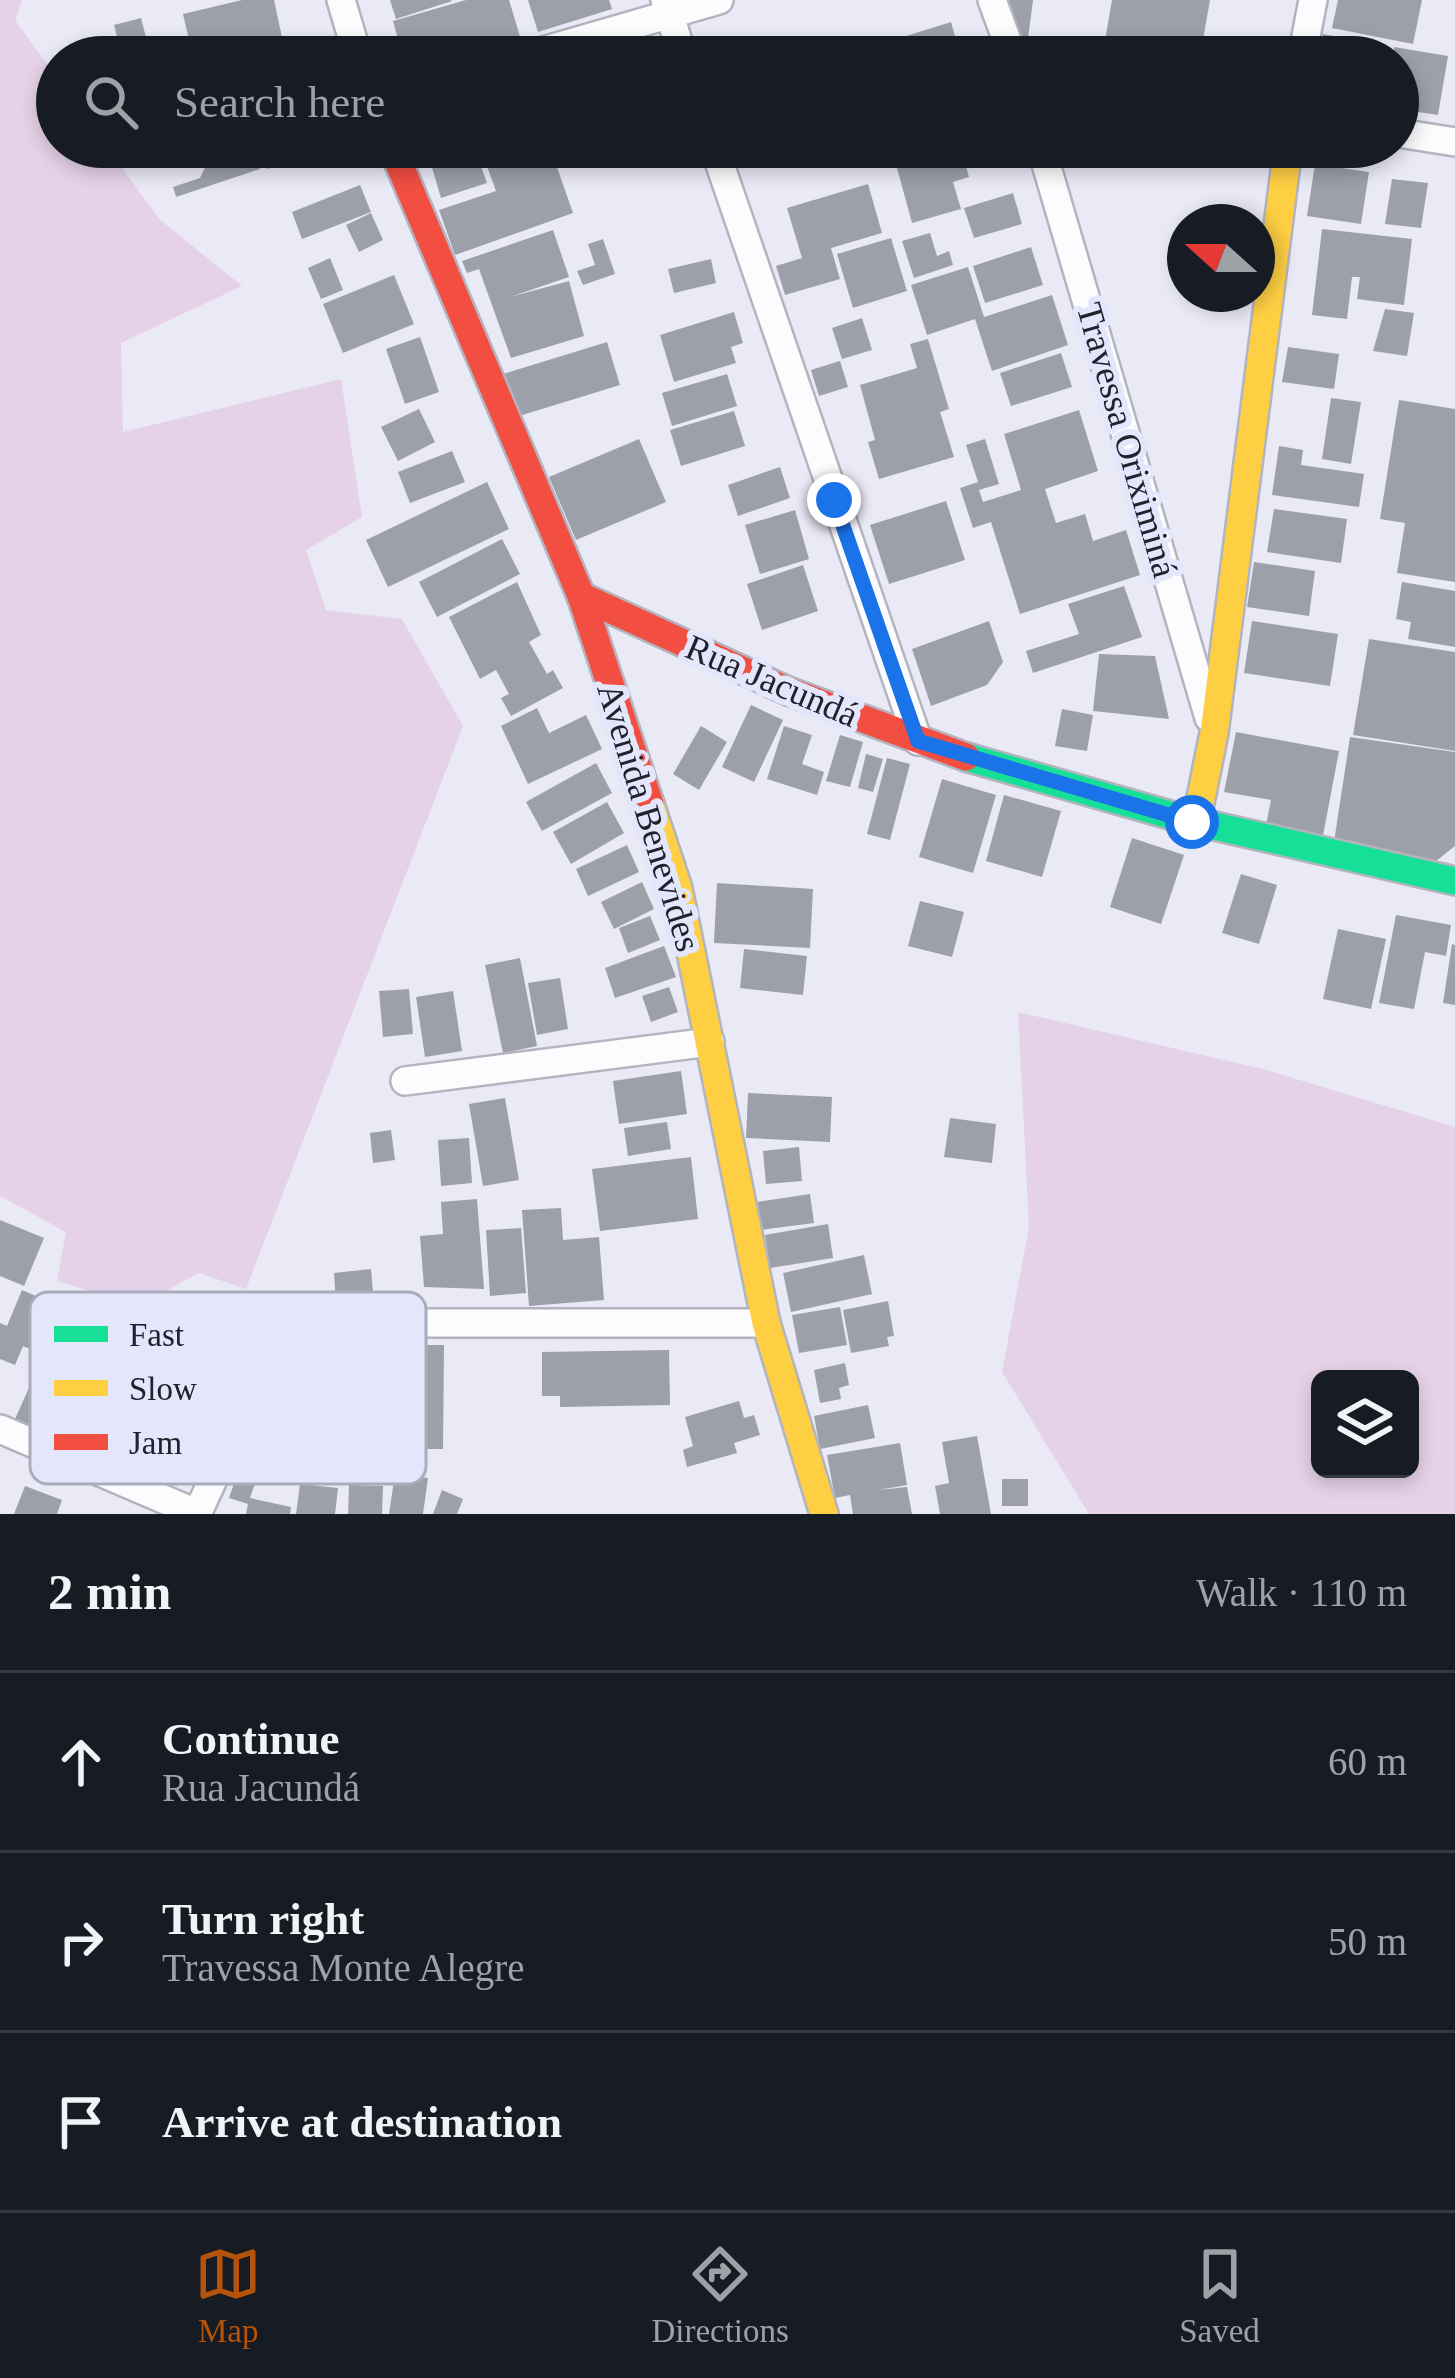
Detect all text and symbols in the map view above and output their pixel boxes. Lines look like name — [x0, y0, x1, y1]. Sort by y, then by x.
search box — [36, 36, 1419, 168]
icon: search — [78, 69, 144, 135]
text: Search here — [174, 77, 385, 127]
north arrow — [1167, 204, 1275, 312]
street label: Travessa Oriximiná — [1069, 298, 1185, 582]
route end — [807, 473, 861, 527]
street label: Rua Jacundá — [680, 627, 864, 735]
street label: Avenida Benevides — [589, 678, 709, 956]
route start — [1165, 795, 1219, 849]
legend — [30, 1292, 426, 1484]
text: Fast — [129, 1317, 184, 1353]
map controls — [1311, 1370, 1419, 1478]
button: layers — [1311, 1370, 1419, 1478]
text: Slow — [129, 1371, 197, 1407]
text: Jam — [129, 1425, 182, 1461]
text: 2 min — [48, 1564, 171, 1620]
text: Walk · 110 m — [1196, 1571, 1407, 1614]
text: Continue — [162, 1714, 340, 1764]
icon: ahead — [48, 1729, 114, 1795]
text: 60 m — [1328, 1740, 1407, 1783]
text: Rua Jacundá — [162, 1766, 360, 1809]
text: Turn right — [162, 1894, 364, 1944]
icon: right — [48, 1909, 114, 1975]
text: 50 m — [1328, 1920, 1407, 1963]
text: Travessa Monte Alegre — [162, 1946, 525, 1989]
icon: arrive — [48, 2089, 114, 2155]
text: Arrive at destination — [162, 2097, 562, 2147]
tab: Map — [195, 2241, 261, 2350]
tab: Directions — [651, 2241, 789, 2350]
tab: Saved — [1179, 2241, 1260, 2350]

